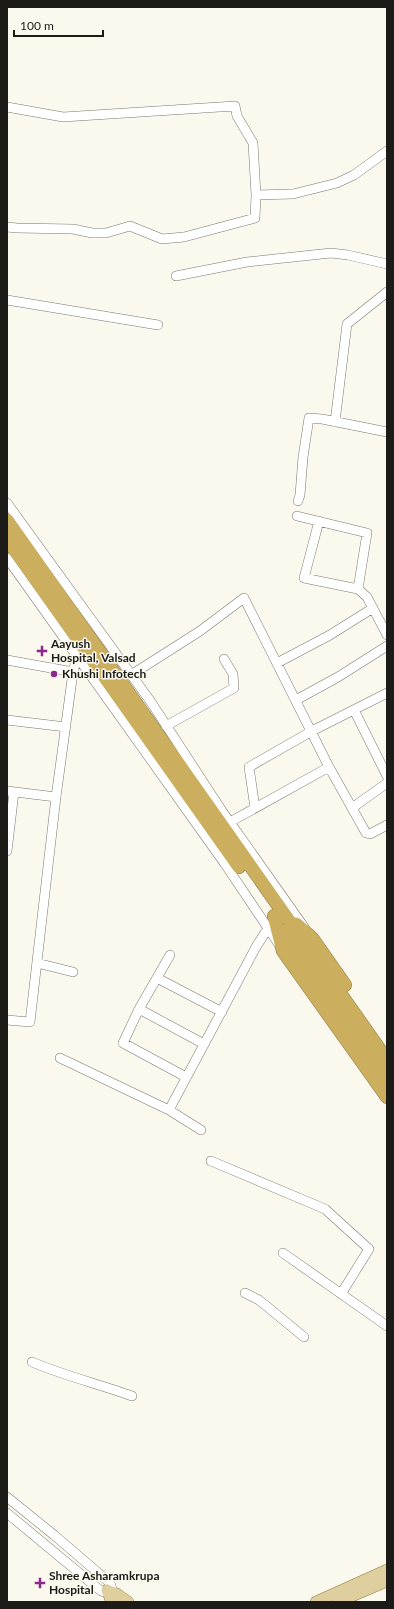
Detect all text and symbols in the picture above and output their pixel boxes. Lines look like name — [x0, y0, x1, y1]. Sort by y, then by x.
scale bar — [14, 12, 103, 38]
text: 100 m — [20, 18, 54, 33]
place label: Aayush Hospital, Valsad — [50, 636, 136, 665]
marker: Aayush Hospital, Valsad — [36, 645, 48, 657]
place label: Khushi Infotech — [62, 666, 146, 681]
marker: Khushi Infotech — [49, 669, 59, 679]
place label: Shree Asharamkrupa Hospital — [49, 1568, 159, 1597]
marker: Shree Asharamkrupa Hospital — [34, 1577, 46, 1589]

